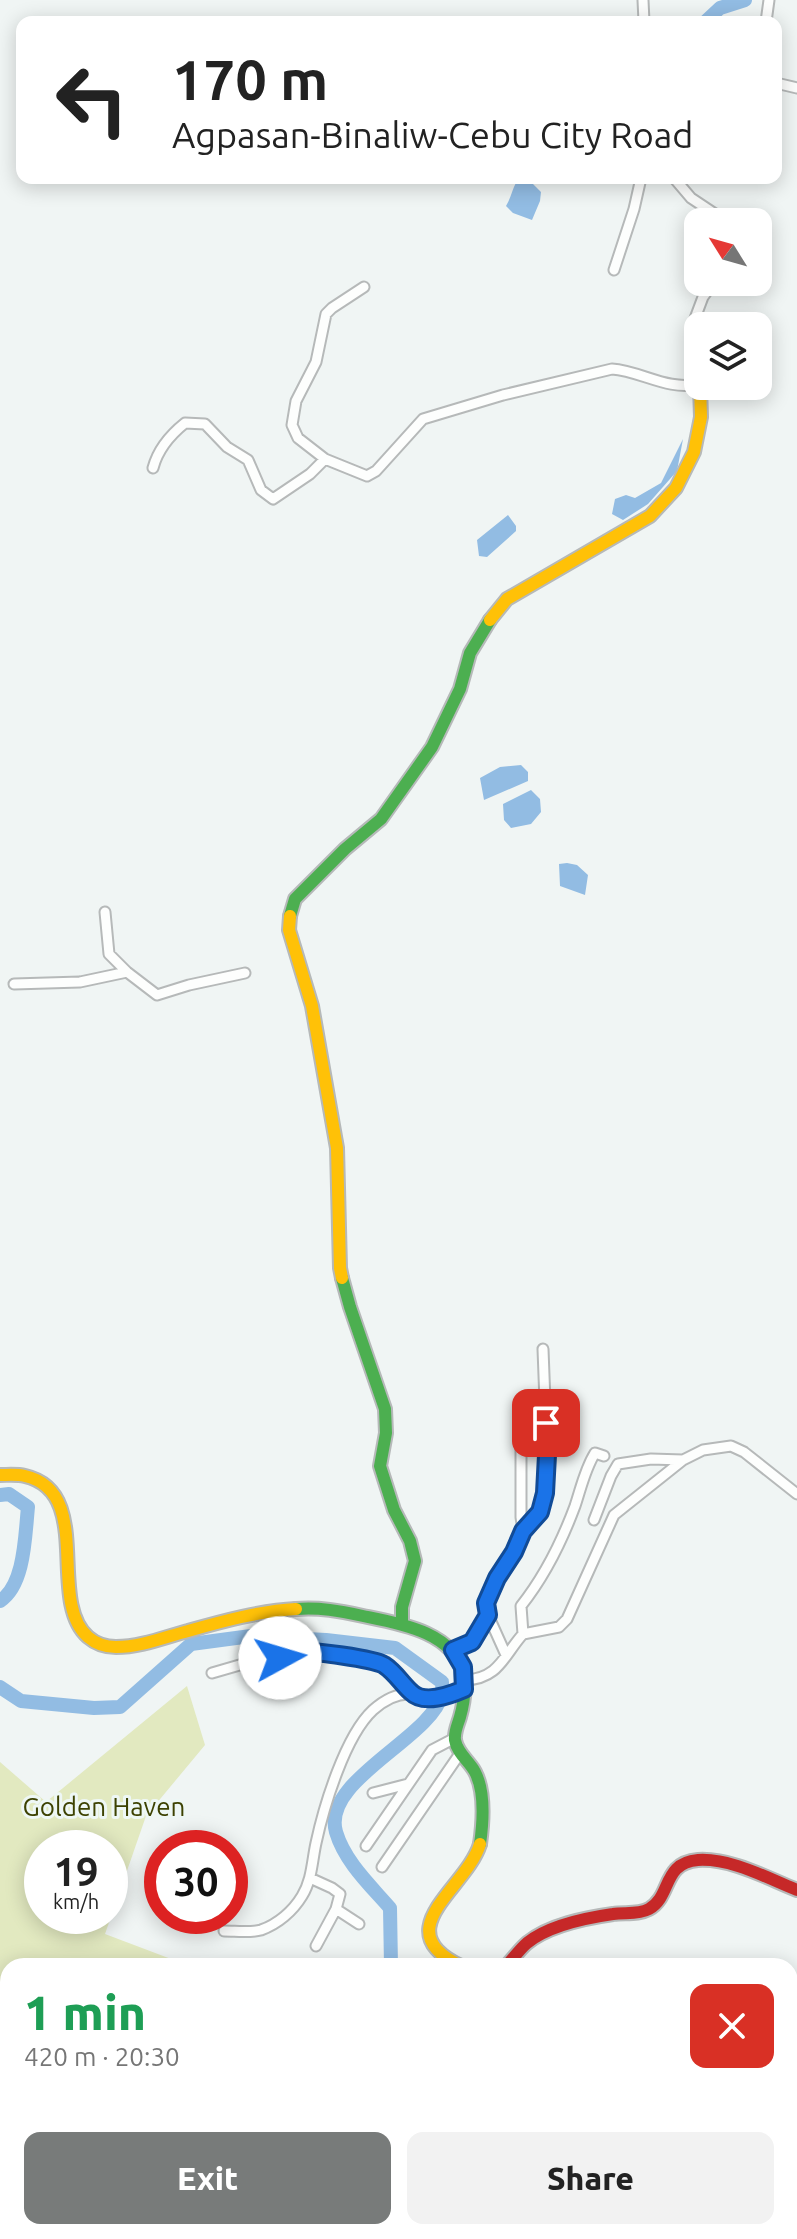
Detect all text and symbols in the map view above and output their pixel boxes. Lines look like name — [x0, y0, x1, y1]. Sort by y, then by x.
icon: left — [40, 48, 144, 152]
text: 170 m — [172, 48, 328, 111]
text: Agpasan-Binaliw-Cebu City Road — [172, 114, 693, 155]
north arrow — [684, 208, 772, 296]
map controls — [684, 208, 772, 400]
button: layers — [684, 312, 772, 400]
pin — [512, 1389, 580, 1457]
icon: arrive — [524, 1401, 568, 1445]
position arrow — [238, 1616, 322, 1700]
park label: Golden Haven — [23, 1792, 185, 1821]
speed limit sign: 30 — [144, 1830, 248, 1934]
text: 19 — [53, 1849, 99, 1894]
text: km/h — [53, 1890, 99, 1913]
button: close — [690, 1984, 774, 2068]
text: 1 min — [24, 1985, 146, 2039]
text: 420 m · 20:30 — [24, 2042, 180, 2071]
button: Exit — [24, 2132, 391, 2224]
button: Share — [407, 2132, 774, 2224]

